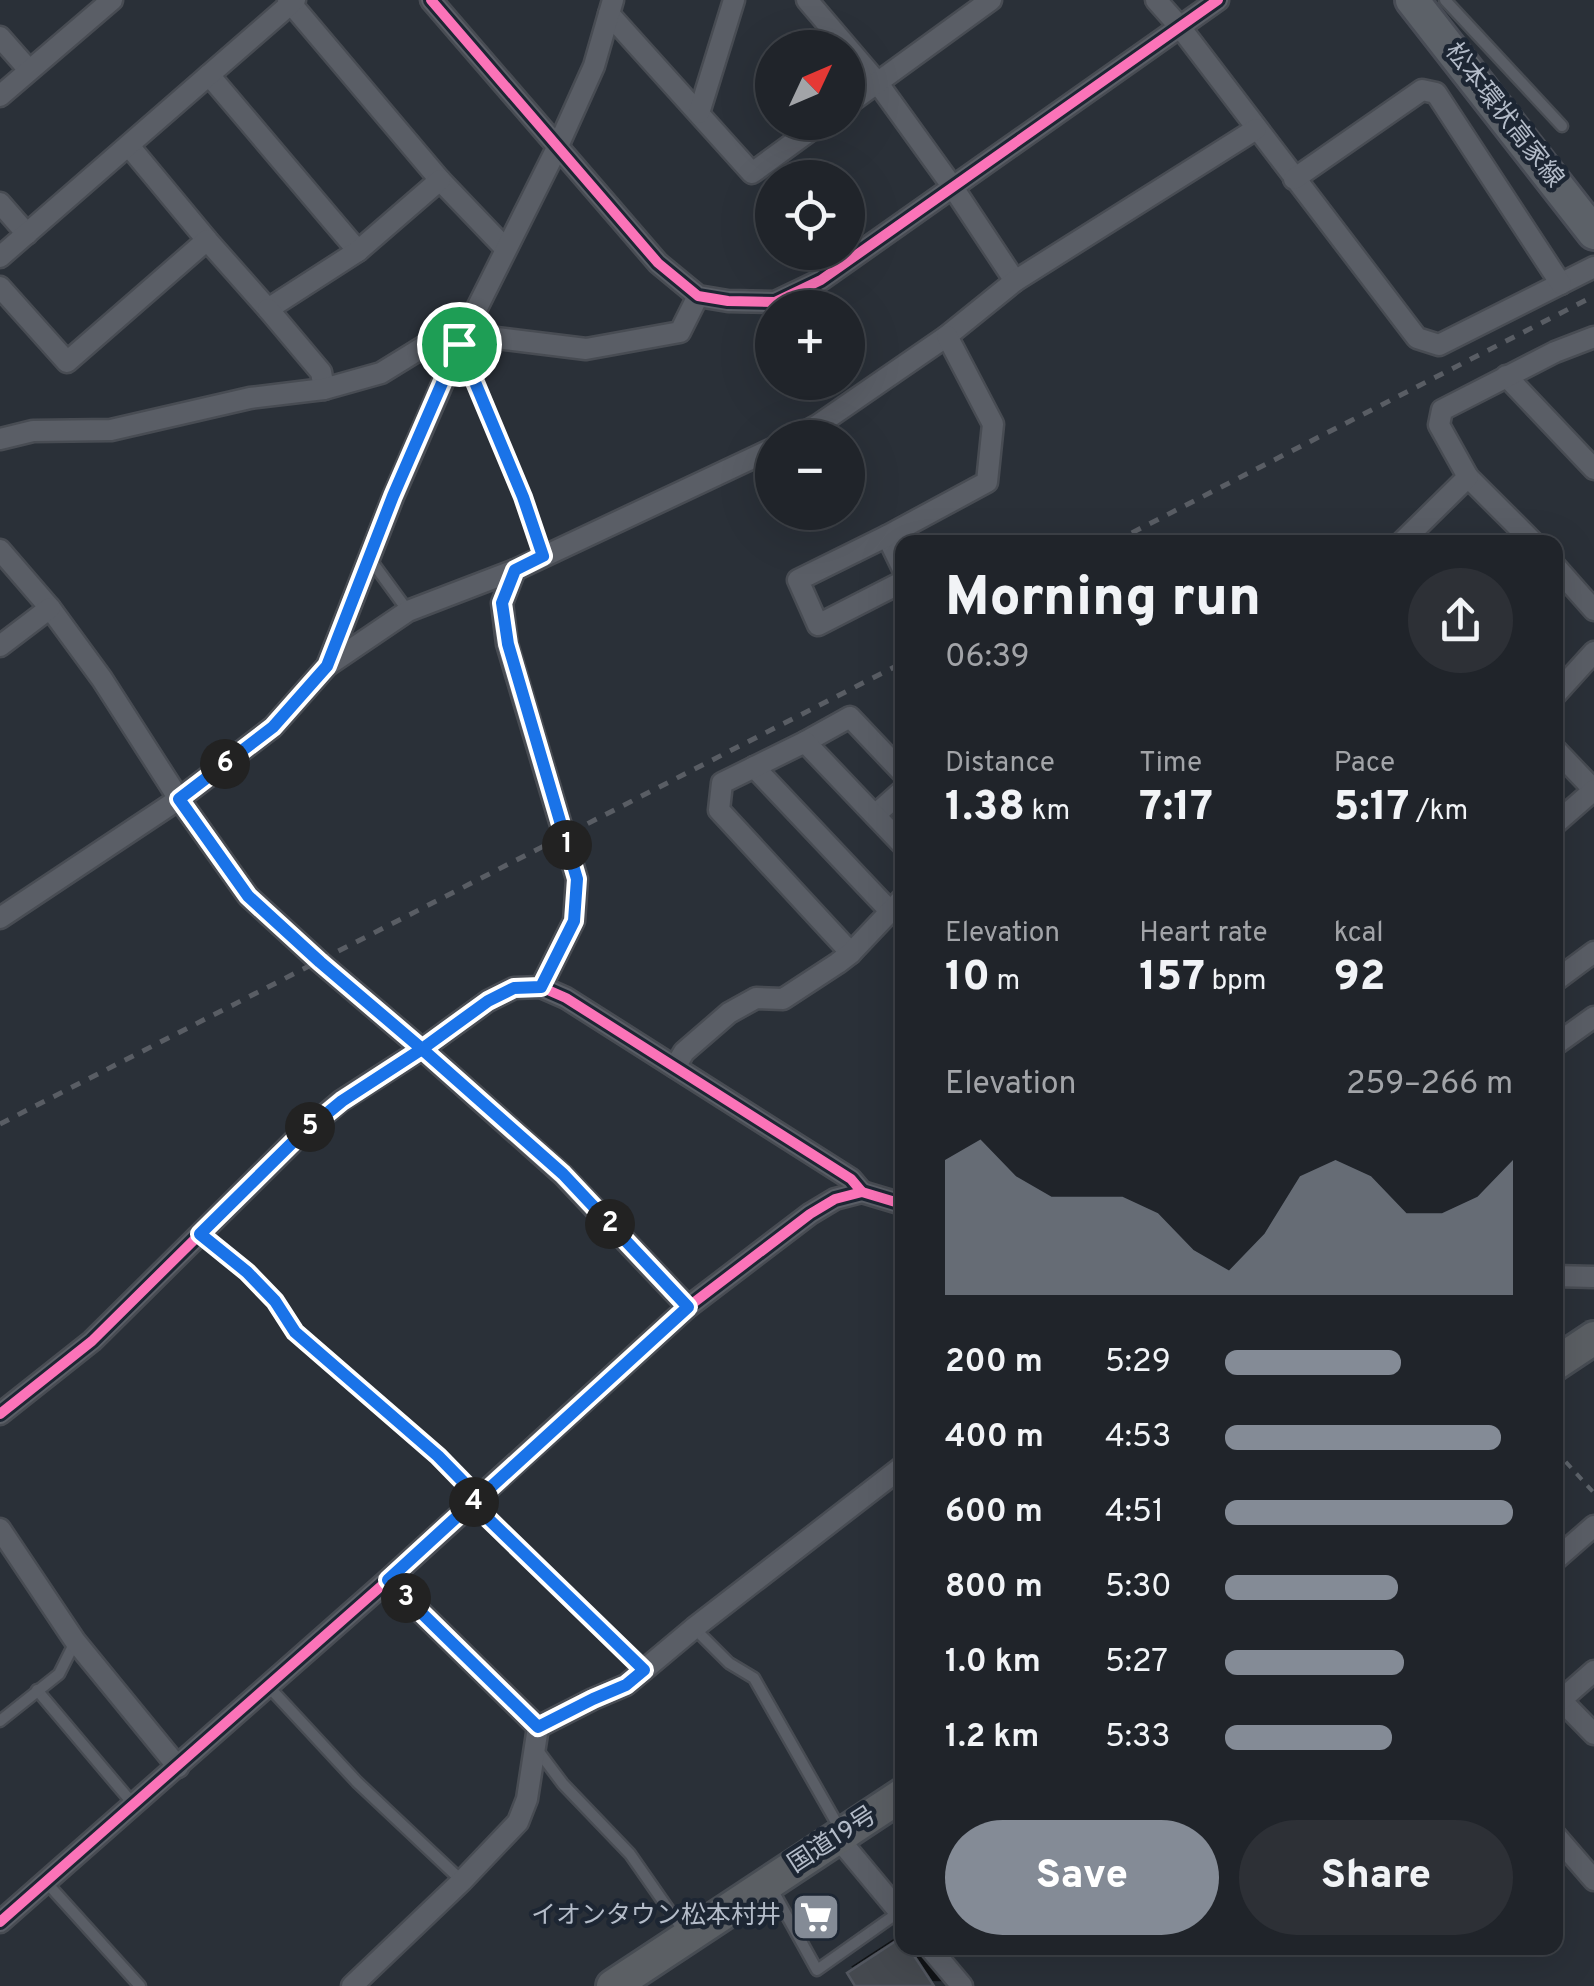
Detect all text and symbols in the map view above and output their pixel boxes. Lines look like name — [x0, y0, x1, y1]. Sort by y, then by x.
north arrow — [755, 30, 865, 140]
map controls — [755, 30, 865, 530]
street label: 松本環状高家線 — [1437, 37, 1569, 195]
button: locate — [755, 160, 865, 270]
button: + — [755, 290, 865, 400]
pin — [417, 302, 502, 387]
icon: arrive — [432, 317, 487, 372]
button: − — [755, 420, 865, 530]
text: Morning run — [945, 565, 1261, 635]
button: share — [1408, 568, 1513, 673]
text: 06:39 — [945, 638, 1030, 678]
pin: 6 — [200, 739, 250, 789]
text: 6 — [216, 746, 234, 782]
text: Distance — [945, 746, 1055, 782]
text: Time — [1139, 746, 1202, 782]
text: Pace — [1334, 746, 1395, 782]
text: 1.38 — [945, 782, 1025, 835]
text: 7:17 — [1139, 782, 1213, 835]
text: 5:17 — [1334, 782, 1409, 835]
text: km — [1025, 794, 1070, 830]
text: /km — [1409, 794, 1468, 830]
pin: 1 — [542, 820, 592, 870]
text: 1 — [561, 827, 573, 863]
text: Elevation — [945, 916, 1060, 952]
text: Heart rate — [1139, 916, 1267, 952]
text: kcal — [1334, 916, 1383, 952]
text: 10 — [945, 952, 990, 1005]
text: 157 — [1139, 952, 1205, 1005]
text: 92 — [1334, 952, 1385, 1005]
text: m — [990, 964, 1020, 1000]
text: bpm — [1205, 964, 1267, 1000]
text: Elevation — [945, 1065, 1077, 1105]
text: 259–266 m — [1346, 1065, 1513, 1105]
pin: 5 — [285, 1102, 335, 1152]
text: 5 — [301, 1109, 319, 1145]
pin: 2 — [585, 1199, 635, 1249]
text: 2 — [601, 1206, 619, 1242]
text: 200 m — [945, 1343, 1043, 1383]
text: 5:29 — [1105, 1343, 1171, 1383]
text: 400 m — [945, 1418, 1044, 1458]
text: 4:53 — [1105, 1418, 1171, 1458]
pin: 4 — [449, 1477, 499, 1527]
text: 4 — [465, 1484, 483, 1520]
text: 600 m — [945, 1493, 1043, 1533]
text: 4:51 — [1105, 1493, 1164, 1533]
text: 800 m — [945, 1568, 1043, 1608]
text: 5:30 — [1105, 1568, 1172, 1608]
pin: 3 — [381, 1573, 431, 1623]
text: 3 — [398, 1580, 414, 1616]
text: 1.0 km — [945, 1643, 1041, 1683]
text: 5:27 — [1105, 1643, 1168, 1683]
text: 1.2 km — [945, 1718, 1039, 1758]
text: 5:33 — [1105, 1718, 1171, 1758]
street label: 国道19号 — [783, 1801, 883, 1881]
button: Save — [945, 1820, 1219, 1935]
button: Share — [1239, 1820, 1513, 1935]
supermarket icon: イオンタウン松本村井 — [790, 1891, 842, 1943]
place label: イオンタウン松本村井 — [531, 1901, 781, 1933]

